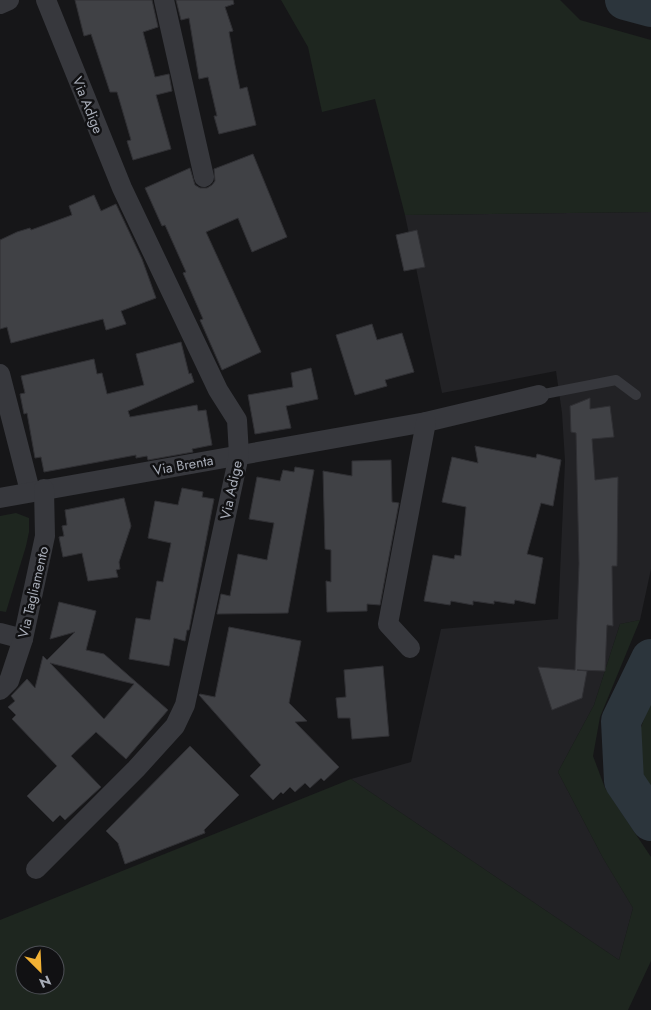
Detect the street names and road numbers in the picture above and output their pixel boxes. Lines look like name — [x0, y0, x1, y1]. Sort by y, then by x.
street label: Via Adige — [68, 73, 108, 137]
street label: Via Brenta — [151, 450, 215, 480]
street label: Via Adige — [215, 459, 247, 521]
street label: Via Tagliamento — [13, 544, 53, 640]

